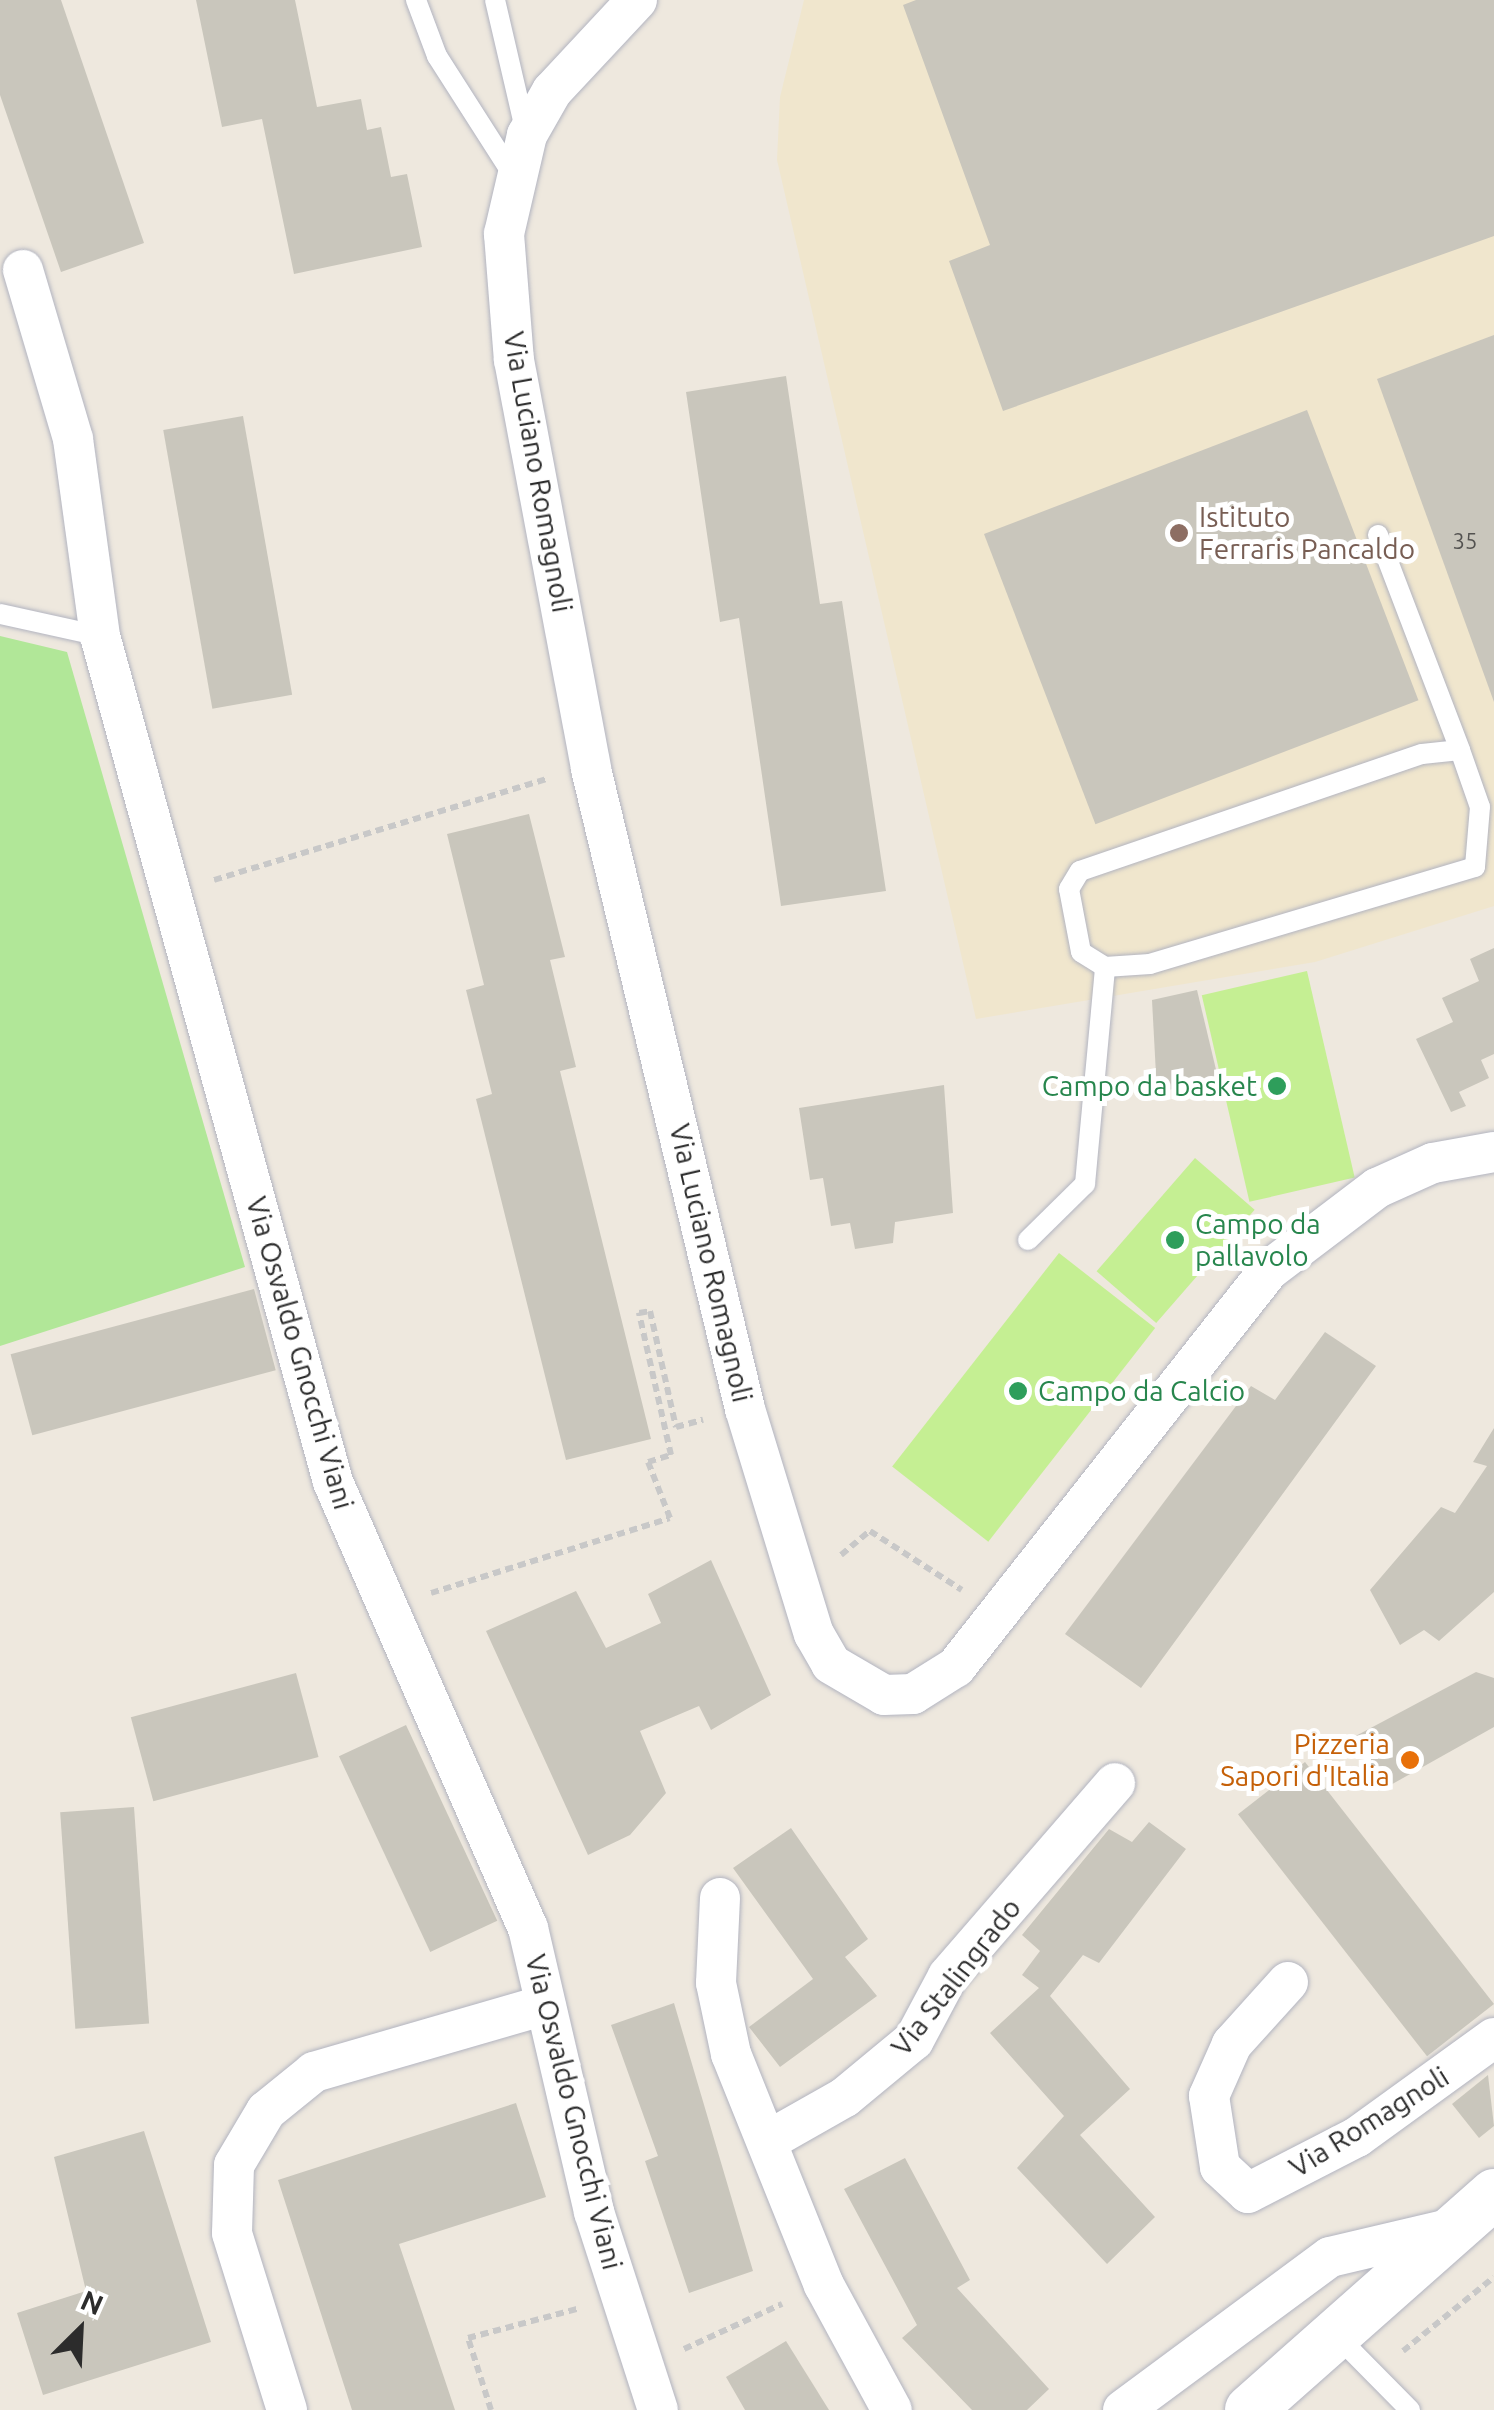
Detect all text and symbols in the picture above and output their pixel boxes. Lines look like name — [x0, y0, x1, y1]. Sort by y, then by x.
street label: Via Luciano Romagnoli — [497, 329, 579, 615]
place label: Istituto Ferraris Pancaldo — [1199, 500, 1415, 566]
marker: Istituto Ferraris Pancaldo — [1168, 522, 1190, 544]
house number: 35 — [1453, 528, 1477, 554]
place label: Campo da basket — [1042, 1069, 1257, 1103]
marker: Campo da basket — [1266, 1075, 1288, 1097]
street label: Via Luciano Romagnoli — [663, 1121, 759, 1405]
street label: Via Osvaldo Gnocchi Viani — [239, 1193, 361, 1513]
place label: Campo da pallavolo — [1195, 1207, 1321, 1273]
marker: Campo da pallavolo — [1164, 1229, 1186, 1251]
place label: Campo da Calcio — [1038, 1374, 1245, 1408]
marker: Campo da Calcio — [1007, 1380, 1029, 1402]
place label: Pizzeria Sapori d'Italia — [1220, 1727, 1390, 1793]
marker: Pizzeria Sapori d'Italia — [1399, 1749, 1421, 1771]
street label: Via Stalingrado — [884, 1892, 1028, 2062]
street label: Via Osvaldo Gnocchi Viani — [519, 1951, 629, 2273]
street label: Via Romagnoli — [1283, 2060, 1455, 2184]
north arrow — [30, 2280, 130, 2380]
text: N — [77, 2284, 108, 2321]

